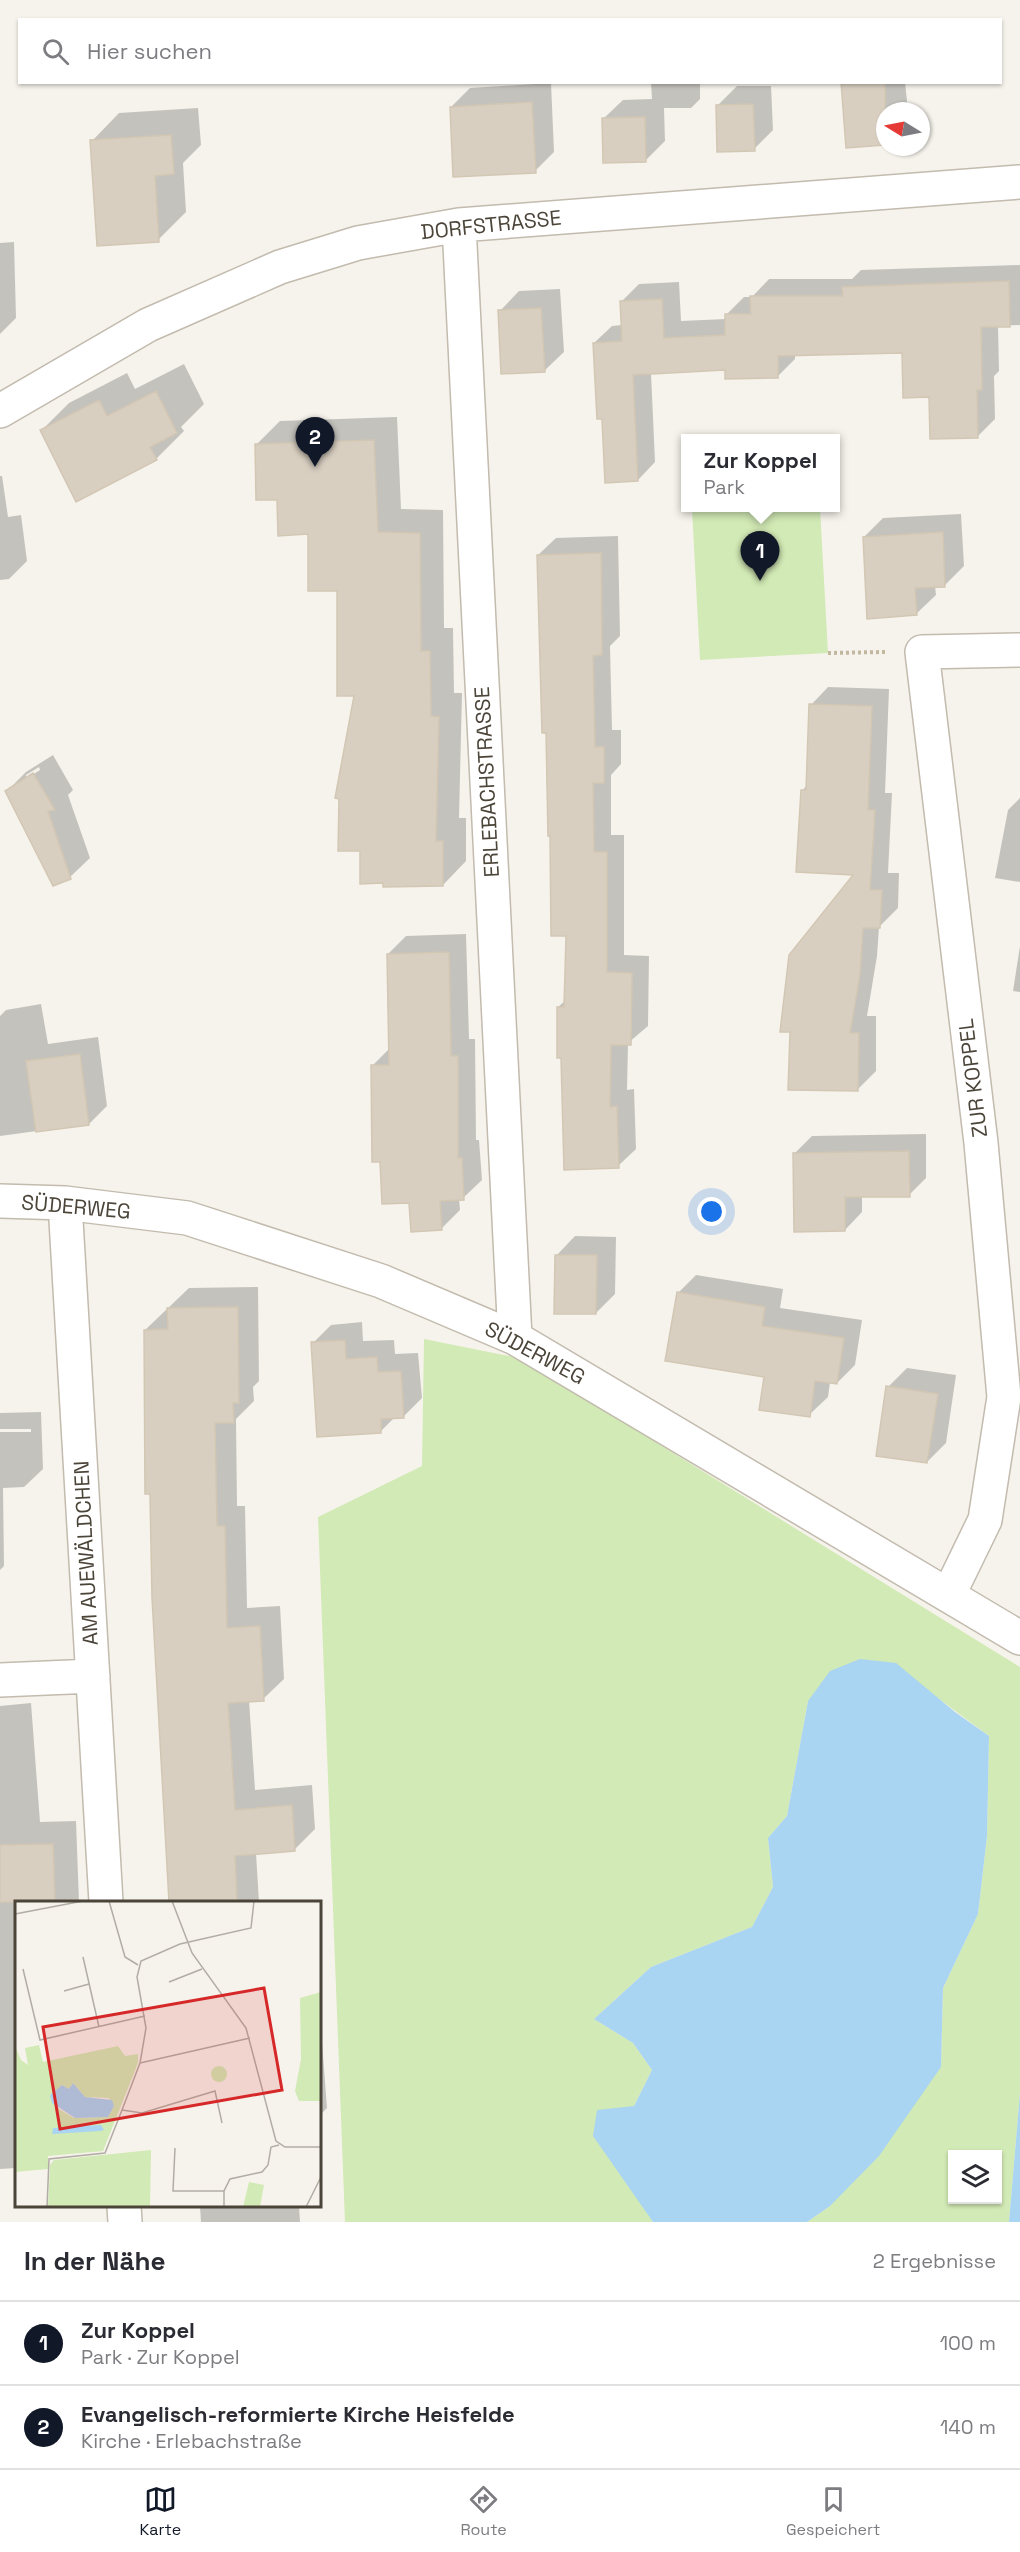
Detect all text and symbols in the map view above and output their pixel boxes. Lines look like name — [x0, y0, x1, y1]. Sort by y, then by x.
search box — [18, 18, 1002, 84]
icon: search — [39, 35, 72, 68]
text: Hier suchen — [87, 37, 212, 65]
north arrow — [876, 102, 930, 156]
street label: DORFSTRASSE — [419, 204, 563, 245]
pin: 2 — [296, 418, 334, 467]
popup — [681, 434, 840, 512]
text: Zur Koppel — [704, 446, 817, 474]
text: Park — [704, 474, 745, 500]
pin: 1 — [740, 532, 780, 581]
street label: ERLEBACHSTRASSE — [468, 686, 505, 878]
street label: ZUR KOPPEL — [952, 1017, 993, 1139]
street label: SÜDERWEG — [20, 1188, 132, 1225]
your location — [697, 1197, 726, 1226]
street label: SÜDERWEG — [480, 1315, 590, 1390]
street label: AM AUEWÄLDCHEN — [67, 1460, 104, 1646]
inset map — [15, 1901, 321, 2207]
map controls — [948, 2150, 1002, 2204]
button: layers — [948, 2150, 1002, 2204]
text: In der Nähe — [24, 2244, 165, 2278]
text: 2 Ergebnisse — [873, 2248, 996, 2274]
text: Zur Koppel — [81, 2316, 195, 2344]
text: 1 — [39, 2330, 48, 2356]
text: 100 m — [940, 2330, 996, 2356]
text: Park · Zur Koppel — [81, 2344, 240, 2370]
text: Evangelisch-reformierte Kirche Heisfelde — [81, 2400, 515, 2428]
text: 2 — [38, 2414, 49, 2440]
text: 140 m — [940, 2414, 996, 2440]
text: Kirche · Erlebachstraße — [81, 2428, 302, 2454]
tab: Karte — [140, 2483, 181, 2540]
tab: Route — [460, 2483, 507, 2540]
tab: Gespeichert — [786, 2483, 880, 2540]

